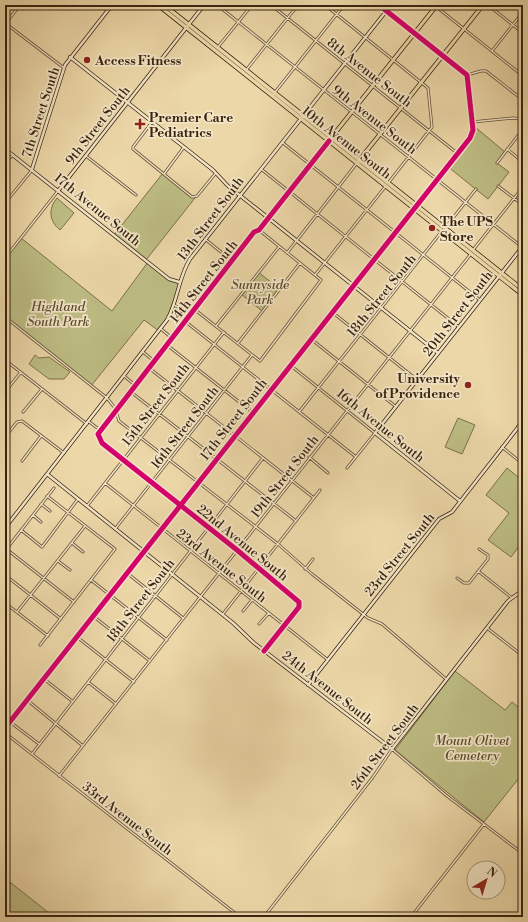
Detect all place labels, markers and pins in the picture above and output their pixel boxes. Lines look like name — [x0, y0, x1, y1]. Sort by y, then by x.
place label: Access Fitness — [94, 53, 182, 69]
marker: Access Fitness — [82, 55, 92, 65]
place label: Premier Care Pediatrics — [149, 110, 233, 141]
marker: Premier Care Pediatrics — [134, 118, 146, 130]
place label: The UPS Store — [440, 214, 493, 245]
marker: The UPS Store — [427, 223, 437, 233]
place label: University of Providence — [375, 371, 460, 402]
marker: University of Providence — [463, 380, 473, 390]

